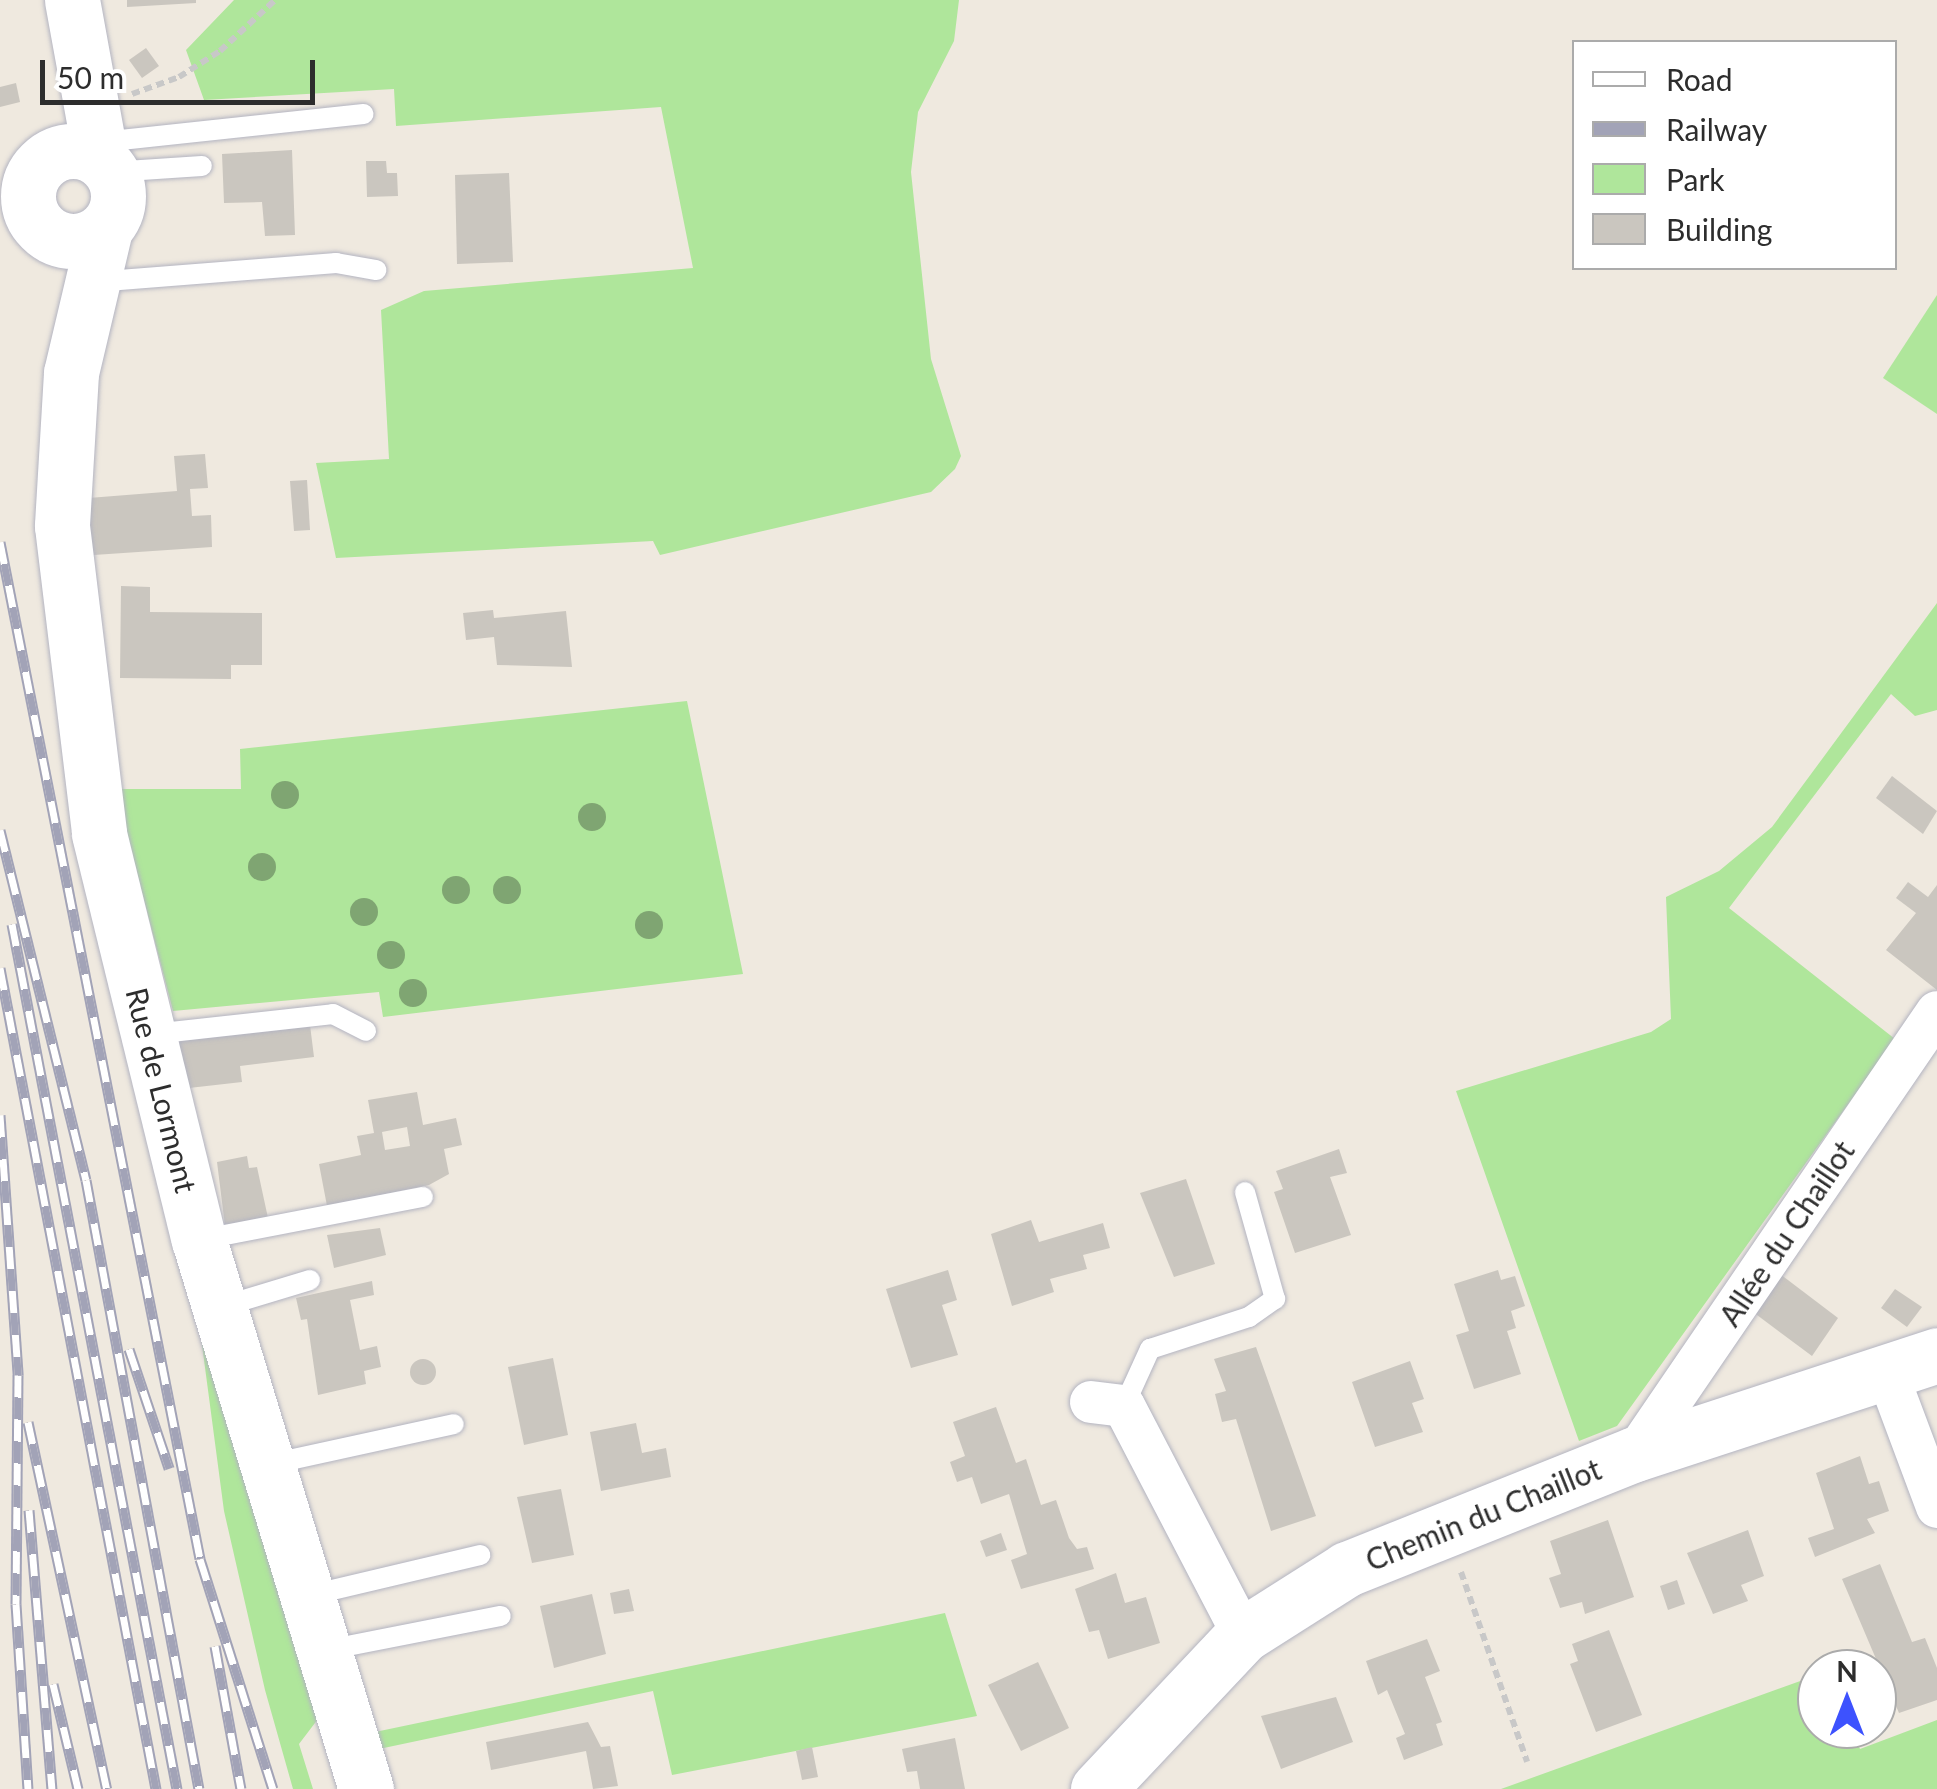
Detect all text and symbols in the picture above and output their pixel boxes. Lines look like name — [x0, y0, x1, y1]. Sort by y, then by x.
scale bar — [45, 40, 320, 102]
legend — [1572, 40, 1897, 270]
text: 50 m — [57, 59, 124, 95]
text: Road — [1666, 61, 1733, 97]
text: Railway — [1666, 111, 1767, 147]
text: Park — [1666, 161, 1725, 197]
text: Building — [1666, 211, 1772, 247]
street label: Rue de Lormont — [119, 984, 205, 1196]
street label: Allée du Chaillot — [1711, 1134, 1861, 1332]
street label: Chemin du Chaillot — [1360, 1450, 1606, 1578]
north arrow — [1797, 1649, 1897, 1749]
text: N — [1836, 1654, 1858, 1688]

